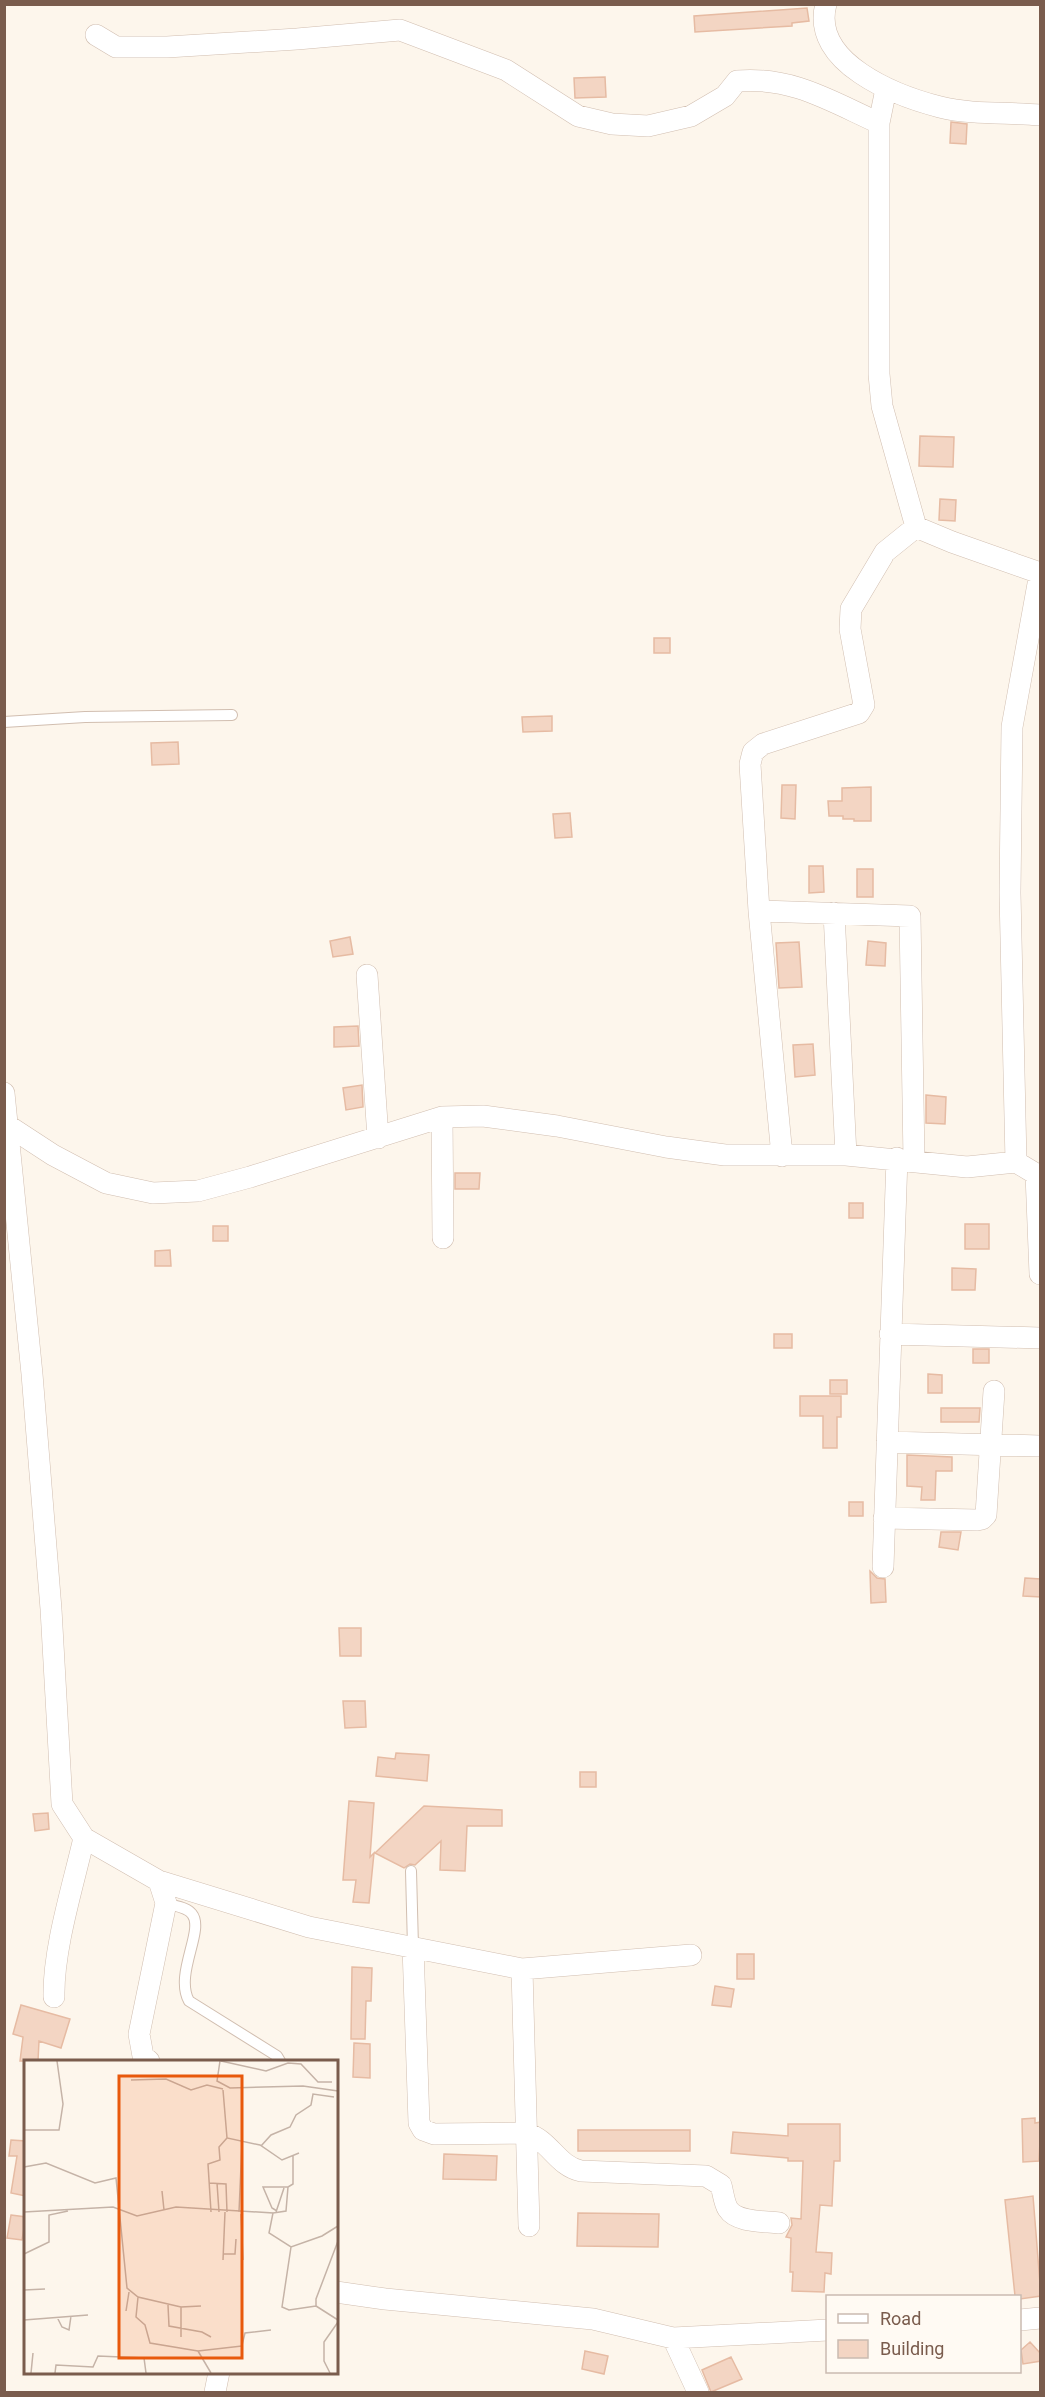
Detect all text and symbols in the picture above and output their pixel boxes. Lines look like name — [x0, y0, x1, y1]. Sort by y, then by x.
inset map — [24, 2060, 338, 2373]
legend — [826, 2295, 1021, 2373]
text: Road — [880, 2308, 921, 2329]
text: Building — [880, 2338, 944, 2359]

